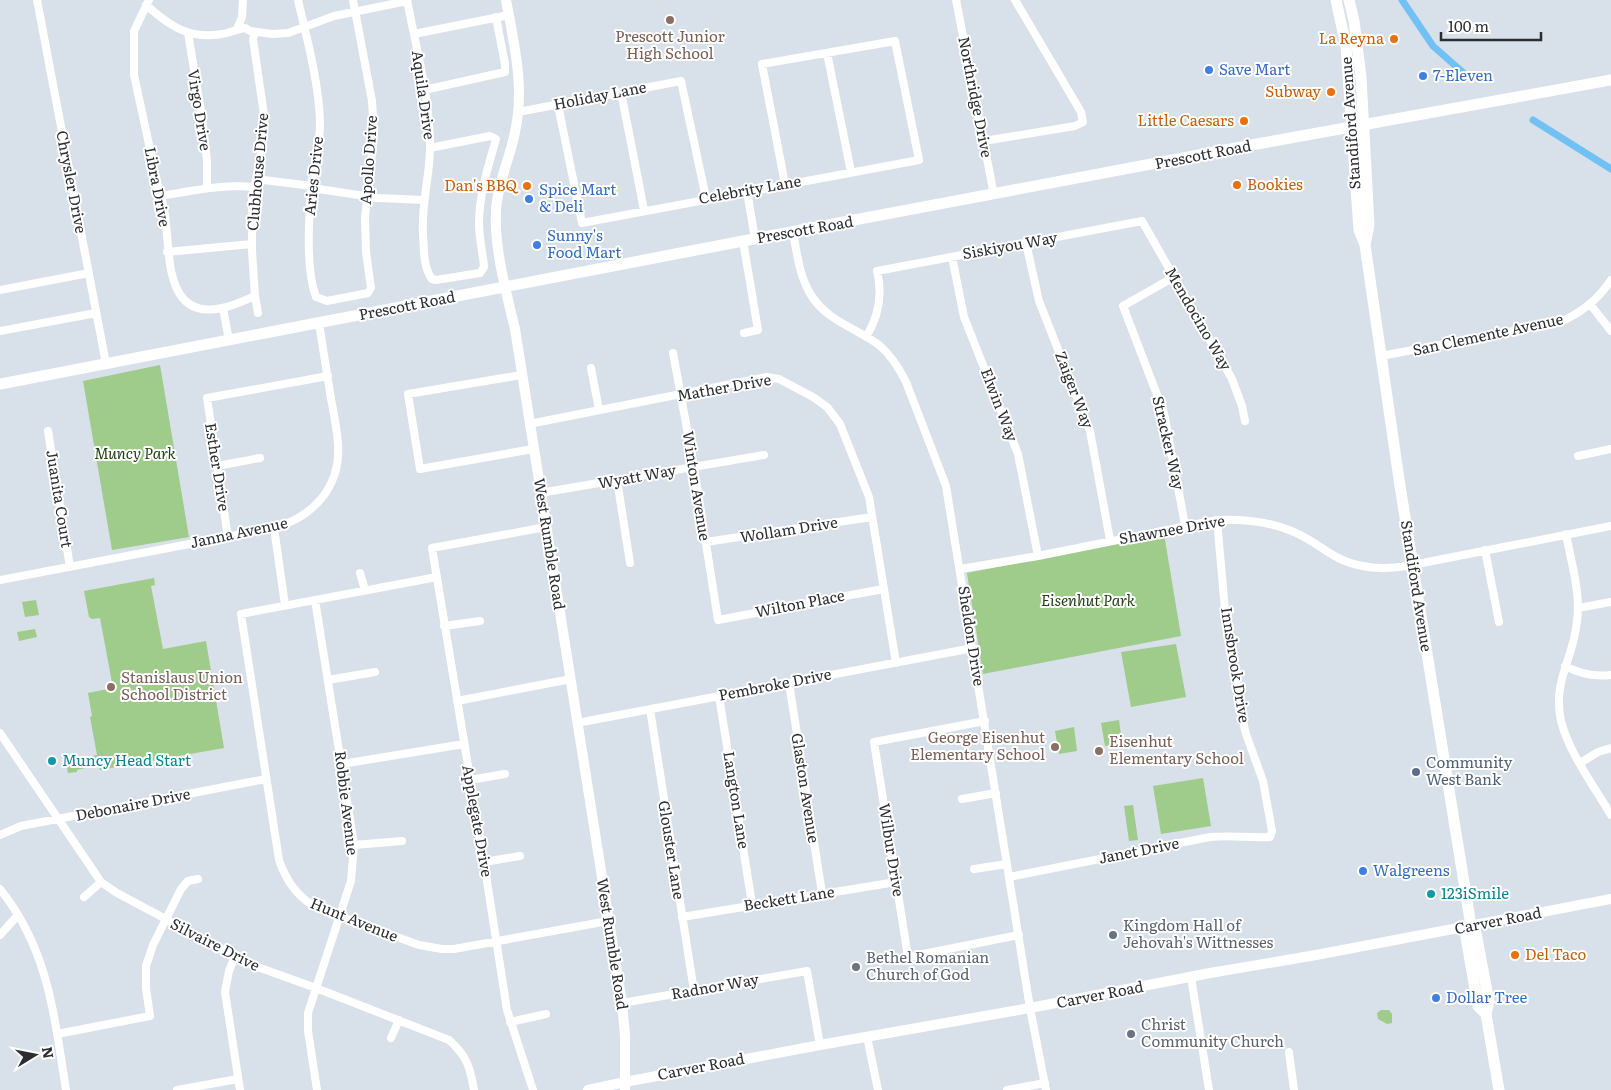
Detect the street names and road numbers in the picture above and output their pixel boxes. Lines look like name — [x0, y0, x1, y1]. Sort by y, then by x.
street label: Northridge Drive — [953, 34, 1000, 159]
street label: Aquila Drive — [407, 49, 442, 141]
street label: Standiford Avenue — [1333, 56, 1366, 190]
street label: Virgo Drive — [183, 67, 218, 152]
street label: Holiday Lane — [551, 74, 648, 115]
street label: Clubhouse Drive — [240, 112, 273, 232]
street label: Apollo Drive — [353, 114, 382, 205]
street label: Chrysler Drive — [51, 128, 94, 235]
street label: Prescott Road — [1153, 133, 1253, 174]
street label: Aries Drive — [297, 135, 328, 217]
street label: Libra Drive — [139, 145, 178, 229]
street label: Celebrity Lane — [697, 168, 803, 209]
street label: Prescott Road — [755, 209, 855, 248]
street label: Siskiyou Way — [960, 225, 1059, 264]
street label: Mendocino Way — [1160, 262, 1238, 375]
street label: Prescott Road — [357, 284, 457, 325]
street label: San Clemente Avenue — [1410, 306, 1565, 361]
street label: Zaiger Way — [1050, 348, 1101, 432]
street label: Elwin Way — [976, 364, 1025, 445]
street label: Mather Drive — [675, 367, 773, 406]
street label: Stracker Way — [1147, 393, 1192, 492]
street label: Esther Drive — [200, 421, 237, 513]
street label: Winton Avenue — [677, 429, 718, 542]
street label: Juanita Court — [41, 448, 80, 549]
street label: Wyatt Way — [596, 457, 678, 494]
street label: West Rumble Road — [529, 476, 572, 611]
street label: Shawnee Drive — [1117, 508, 1227, 549]
street label: Wollam Drive — [738, 509, 839, 548]
street label: Janna Avenue — [188, 510, 290, 553]
street label: Standiford Avenue — [1396, 518, 1439, 653]
street label: Wilton Place — [753, 583, 847, 622]
street label: Sheldon Drive — [953, 584, 992, 688]
street label: Innsbrook Drive — [1216, 605, 1257, 725]
street label: Pembroke Drive — [716, 661, 833, 706]
street label: Glaston Avenue — [786, 731, 827, 845]
street label: Robbie Avenue — [330, 749, 365, 857]
street label: Langton Lane — [718, 749, 757, 850]
street label: Applegate Drive — [457, 763, 500, 879]
street label: Debonaire Drive — [73, 781, 192, 826]
street label: Glouster Lane — [653, 799, 692, 901]
street label: Wilbur Drive — [874, 801, 911, 898]
street label: Janet Drive — [1096, 830, 1181, 869]
street label: West Rumble Road — [592, 876, 635, 1011]
street label: Beckett Lane — [742, 879, 836, 916]
street label: Hunt Avenue — [307, 891, 402, 947]
street label: Carver Road — [1452, 900, 1543, 939]
street label: Silvaire Drive — [167, 911, 264, 976]
street label: Radnor Way — [669, 966, 761, 1005]
street label: Carver Road — [1054, 974, 1145, 1013]
street label: Carver Road — [655, 1046, 746, 1085]

